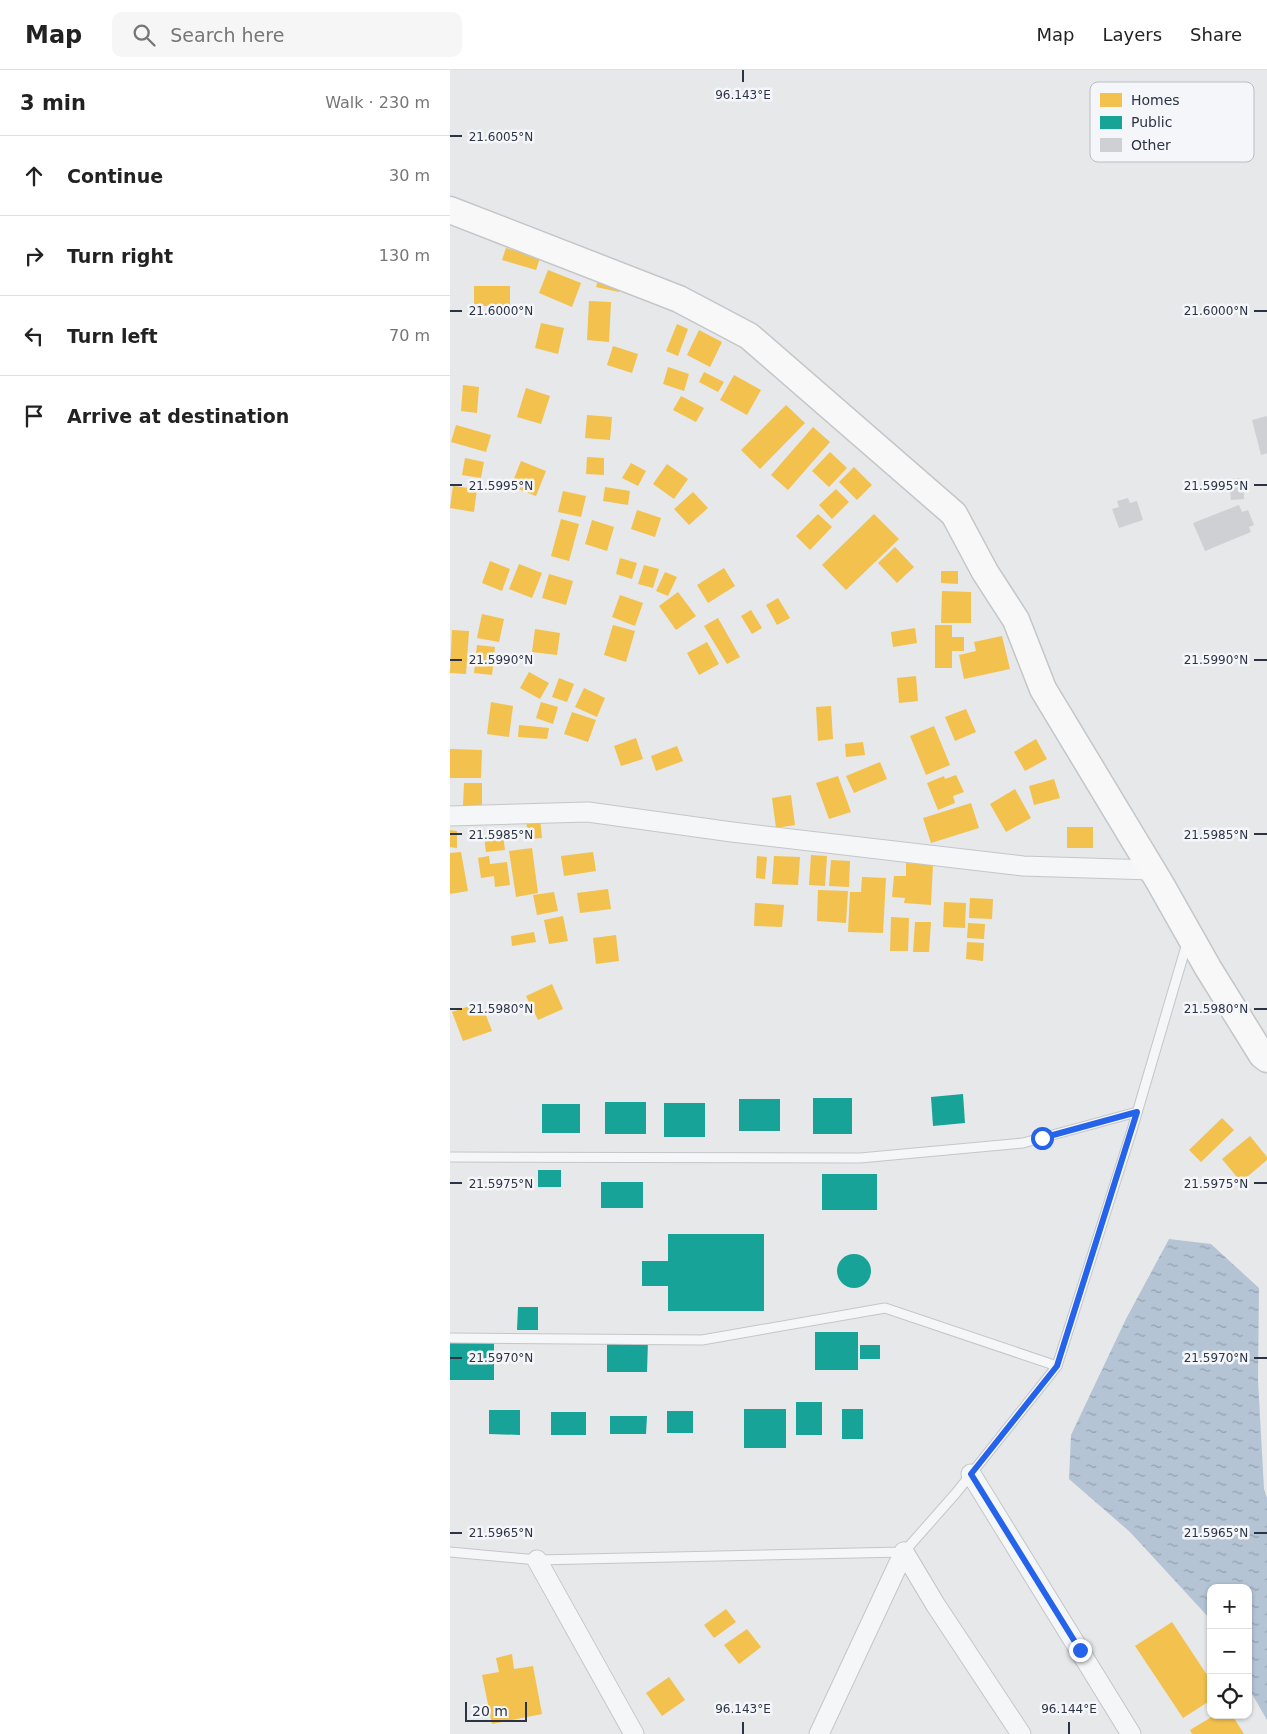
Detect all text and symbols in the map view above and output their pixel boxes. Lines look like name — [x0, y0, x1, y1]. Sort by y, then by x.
search box — [112, 12, 462, 57]
text: Map — [25, 21, 82, 49]
icon: search — [130, 21, 158, 49]
text: Search here — [170, 24, 284, 46]
text: Map — [1036, 24, 1074, 45]
text: Layers — [1102, 24, 1162, 45]
text: Share — [1190, 24, 1242, 45]
legend — [1090, 82, 1254, 162]
text: 96.143°E — [715, 88, 771, 102]
text: 3 min — [20, 91, 86, 115]
text: Homes — [1131, 92, 1180, 108]
text: Walk · 230 m — [325, 93, 430, 112]
text: Public — [1131, 114, 1172, 130]
text: 21.6005°N — [469, 130, 533, 144]
text: Other — [1131, 137, 1171, 153]
icon: ahead — [20, 162, 48, 190]
text: Continue — [67, 165, 163, 187]
text: 30 m — [389, 166, 430, 185]
icon: right — [20, 242, 48, 270]
text: Turn right — [67, 245, 173, 267]
text: 130 m — [379, 246, 430, 265]
text: 21.6000°N — [469, 304, 533, 318]
text: 21.6000°N — [1184, 304, 1248, 318]
icon: left — [20, 322, 48, 350]
text: Turn left — [67, 325, 158, 347]
text: 70 m — [389, 326, 430, 345]
icon: arrive — [20, 402, 48, 430]
text: Arrive at destination — [67, 405, 289, 427]
text: 21.5995°N — [469, 479, 533, 493]
text: 21.5995°N — [1184, 479, 1248, 493]
text: 21.5990°N — [469, 653, 533, 667]
text: 21.5990°N — [1184, 653, 1248, 667]
text: 21.5985°N — [469, 828, 533, 842]
text: 21.5985°N — [1184, 828, 1248, 842]
text: 21.5980°N — [469, 1002, 533, 1016]
text: 21.5980°N — [1184, 1002, 1248, 1016]
route start — [1031, 1127, 1054, 1150]
text: 21.5975°N — [469, 1177, 533, 1191]
text: 21.5975°N — [1184, 1177, 1248, 1191]
text: 21.5970°N — [469, 1351, 533, 1365]
text: 21.5970°N — [1184, 1351, 1248, 1365]
text: 21.5965°N — [469, 1526, 533, 1540]
text: 21.5965°N — [1184, 1526, 1248, 1540]
map controls — [1207, 1584, 1252, 1719]
button: + — [1207, 1584, 1252, 1629]
button: − — [1207, 1629, 1252, 1674]
route end — [1069, 1639, 1092, 1662]
button: locate — [1207, 1674, 1252, 1719]
scale bar — [465, 1699, 528, 1722]
text: 96.143°E — [715, 1702, 771, 1716]
text: 96.144°E — [1041, 1702, 1097, 1716]
text: 20 m — [472, 1703, 508, 1719]

